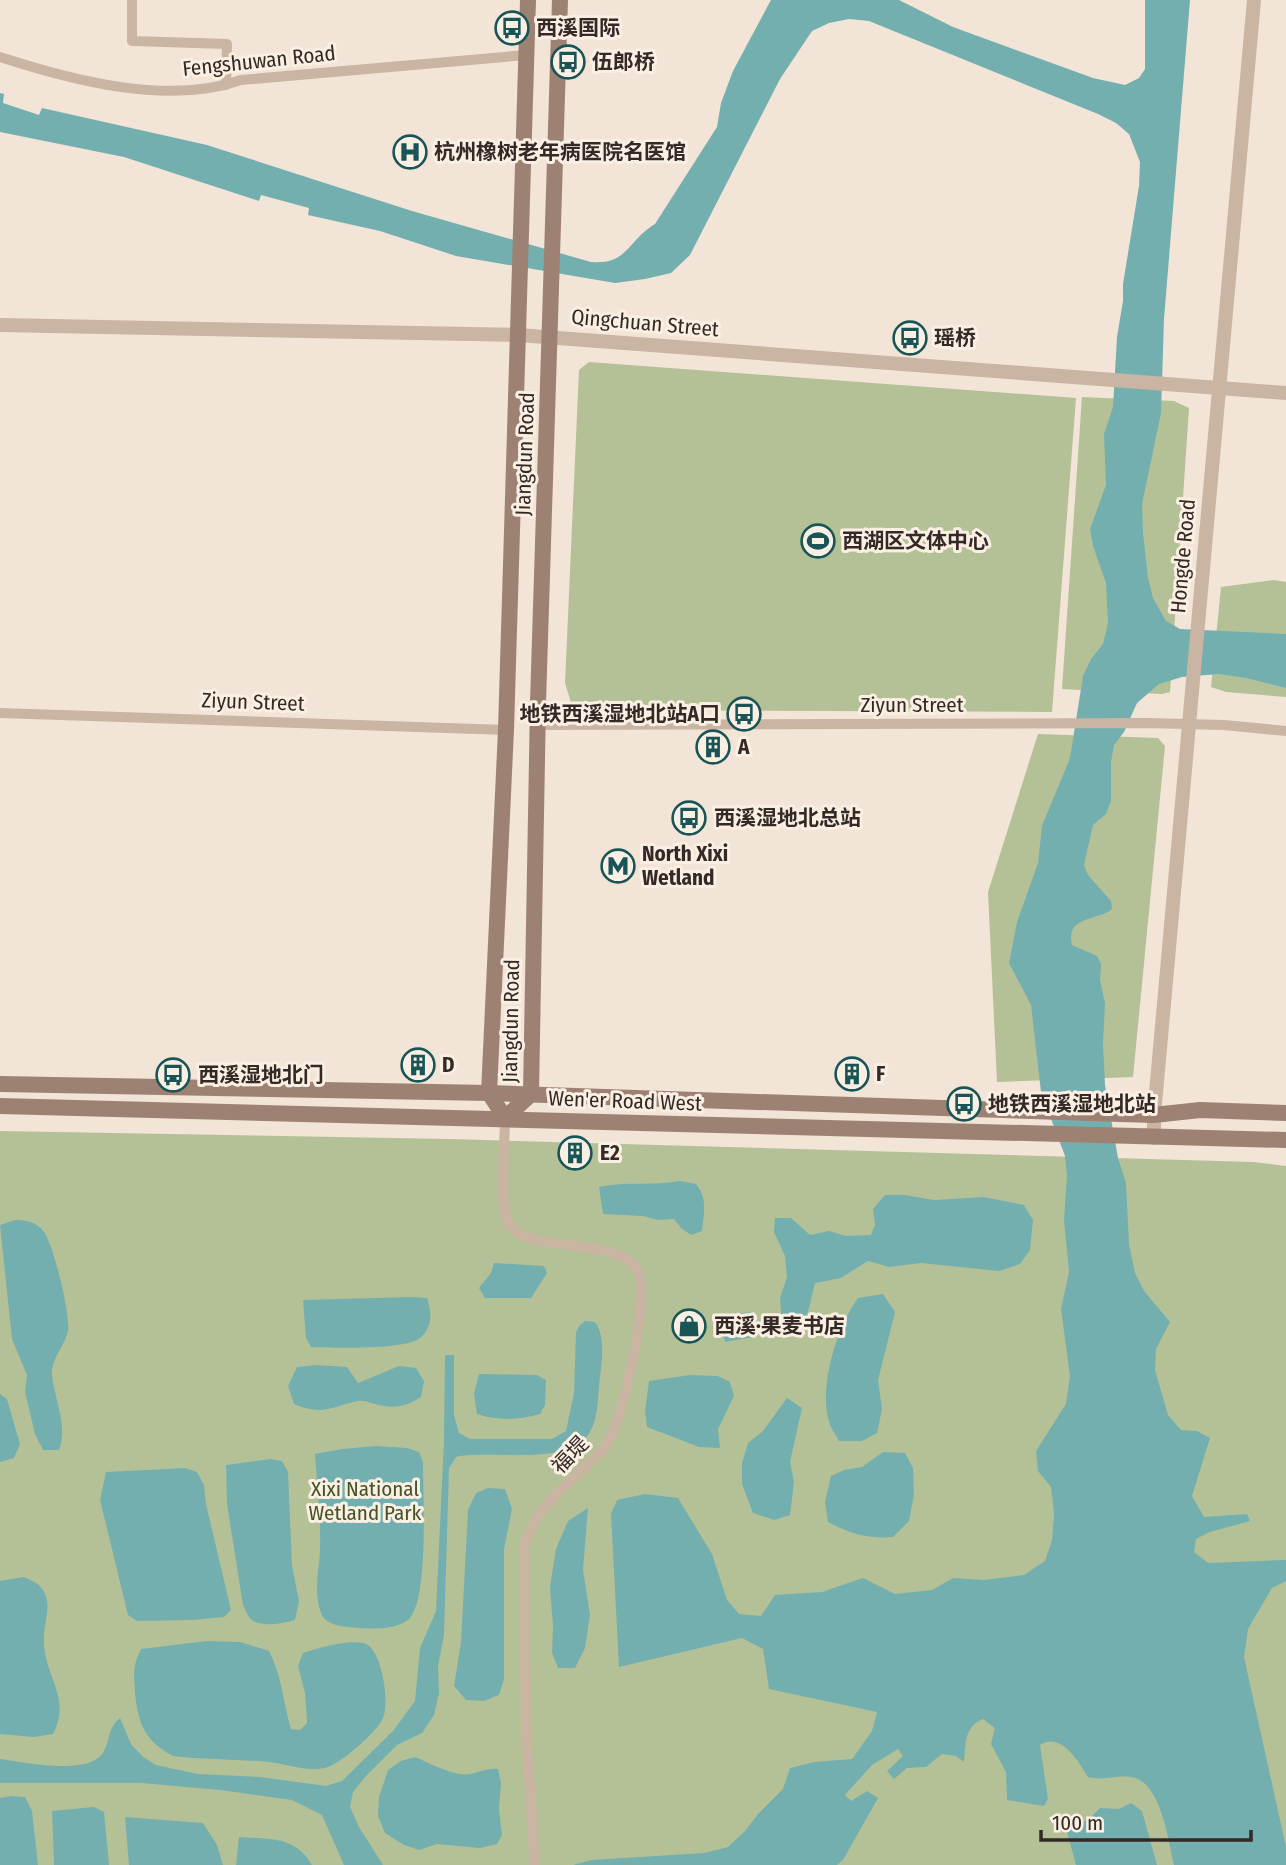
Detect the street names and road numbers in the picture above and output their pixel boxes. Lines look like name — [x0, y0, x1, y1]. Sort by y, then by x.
street label: Fengshuwan Road — [181, 40, 337, 82]
street label: Qingchuan Street — [570, 304, 720, 342]
street label: Jiangdun Road — [510, 392, 540, 516]
street label: Hongde Road — [1165, 498, 1201, 614]
street label: Ziyun Street — [201, 687, 305, 717]
street label: Ziyun Street — [860, 692, 964, 718]
street label: Jiangdun Road — [497, 959, 525, 1083]
street label: Wen'er Road West — [548, 1085, 702, 1117]
street label: 福堤 — [546, 1431, 594, 1479]

